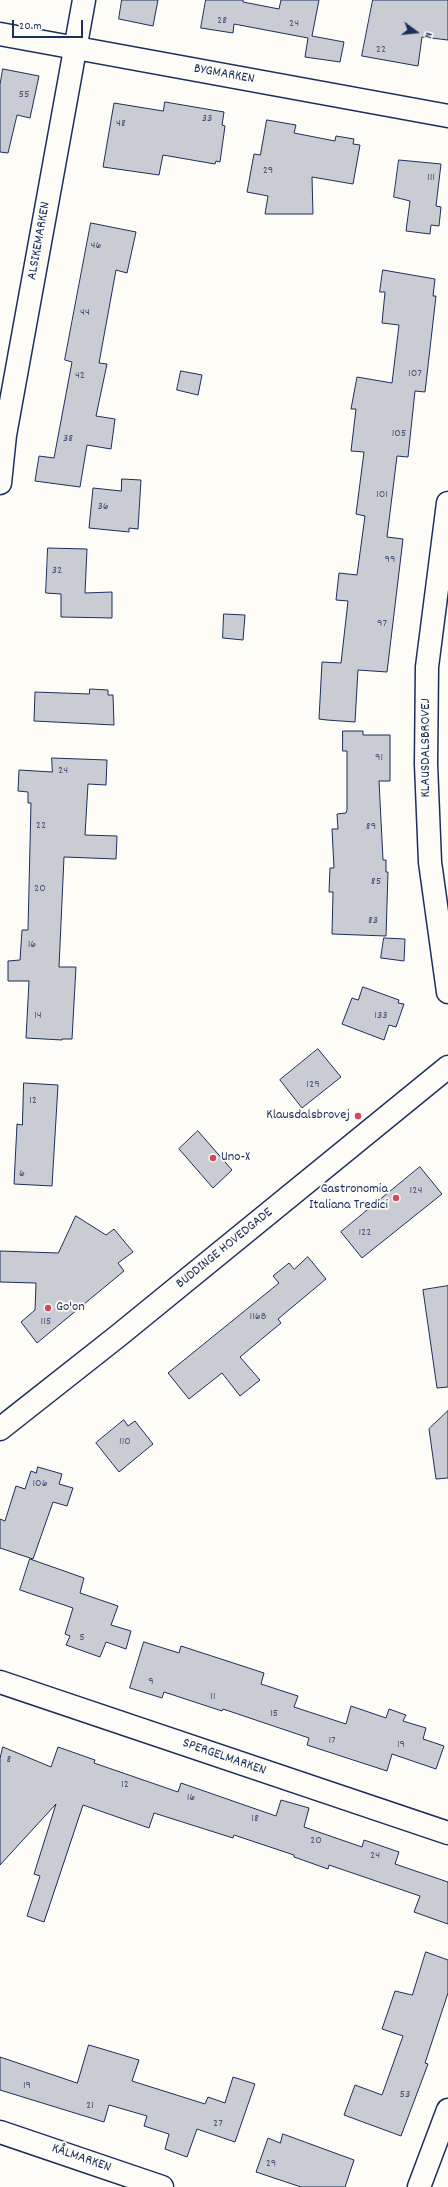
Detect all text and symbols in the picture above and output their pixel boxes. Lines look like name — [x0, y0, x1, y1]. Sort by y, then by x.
scale bar — [14, 12, 85, 38]
north arrow — [396, 12, 436, 52]
house number: 28 — [217, 14, 227, 28]
house number: 24 — [289, 17, 299, 31]
text: 20 m — [19, 18, 42, 35]
text: N — [419, 30, 436, 40]
house number: 22 — [376, 43, 386, 57]
street label: BYGMARKEN — [192, 61, 256, 89]
house number: 55 — [18, 88, 30, 102]
house number: 33 — [202, 112, 212, 126]
house number: 48 — [116, 117, 126, 131]
house number: 29 — [263, 164, 273, 178]
house number: 111 — [427, 171, 435, 185]
street label: ALSIKEMARKEN — [25, 201, 55, 281]
house number: 46 — [91, 239, 101, 253]
house number: 44 — [80, 306, 90, 320]
house number: 107 — [408, 367, 422, 381]
house number: 42 — [75, 369, 85, 383]
house number: 105 — [392, 427, 406, 441]
house number: 38 — [63, 432, 73, 446]
house number: 101 — [376, 488, 388, 502]
house number: 36 — [97, 500, 109, 514]
house number: 99 — [385, 553, 395, 567]
house number: 32 — [52, 564, 62, 578]
house number: 97 — [377, 617, 387, 631]
street label: KLAUSDALSBROVEJ — [419, 698, 435, 798]
house number: 91 — [375, 751, 383, 765]
house number: 24 — [58, 764, 68, 778]
house number: 22 — [36, 819, 46, 833]
house number: 89 — [366, 820, 376, 834]
house number: 85 — [371, 875, 381, 889]
house number: 20 — [34, 882, 46, 896]
house number: 83 — [368, 914, 378, 928]
house number: 16 — [28, 938, 36, 952]
house number: 14 — [34, 1009, 42, 1023]
house number: 133 — [374, 1009, 388, 1023]
house number: 129 — [306, 1078, 320, 1092]
house number: 12 — [29, 1094, 37, 1108]
place label: Klausdalsbrovej — [266, 1108, 350, 1124]
marker: Klausdalsbrovej — [353, 1111, 363, 1121]
place label: Uno-X — [221, 1150, 250, 1166]
marker: Uno-X — [208, 1153, 218, 1163]
house number: 6 — [19, 1167, 25, 1181]
place label: Gastronomia Italiana Tredici — [309, 1182, 388, 1214]
house number: 124 — [410, 1184, 422, 1198]
marker: Gastronomia Italiana Tredici — [391, 1193, 401, 1203]
street label: BUDDINGE HOVEDGADE — [173, 1205, 277, 1293]
house number: 122 — [358, 1226, 372, 1240]
place label: Go'on — [56, 1300, 85, 1316]
marker: Go'on — [43, 1303, 53, 1313]
house number: 116B — [250, 1310, 266, 1324]
house number: 115 — [41, 1315, 51, 1329]
house number: 110 — [119, 1435, 131, 1449]
house number: 106 — [32, 1477, 48, 1491]
house number: 5 — [79, 1631, 85, 1645]
house number: 9 — [148, 1675, 154, 1689]
house number: 11 — [210, 1690, 216, 1704]
house number: 15 — [270, 1707, 278, 1721]
house number: 17 — [328, 1734, 336, 1748]
street label: SPERGELMARKEN — [180, 1736, 268, 1780]
house number: 19 — [397, 1738, 405, 1752]
house number: 8 — [7, 1753, 11, 1767]
house number: 12 — [121, 1778, 129, 1792]
house number: 16 — [187, 1791, 195, 1805]
house number: 18 — [251, 1812, 259, 1826]
house number: 20 — [310, 1834, 322, 1848]
house number: 24 — [370, 1849, 380, 1863]
house number: 19 — [23, 2079, 31, 2093]
house number: 53 — [400, 2088, 410, 2102]
house number: 21 — [86, 2099, 94, 2113]
house number: 27 — [213, 2117, 223, 2131]
street label: KÅLMARKEN — [49, 2141, 113, 2177]
house number: 29 — [266, 2157, 276, 2171]

